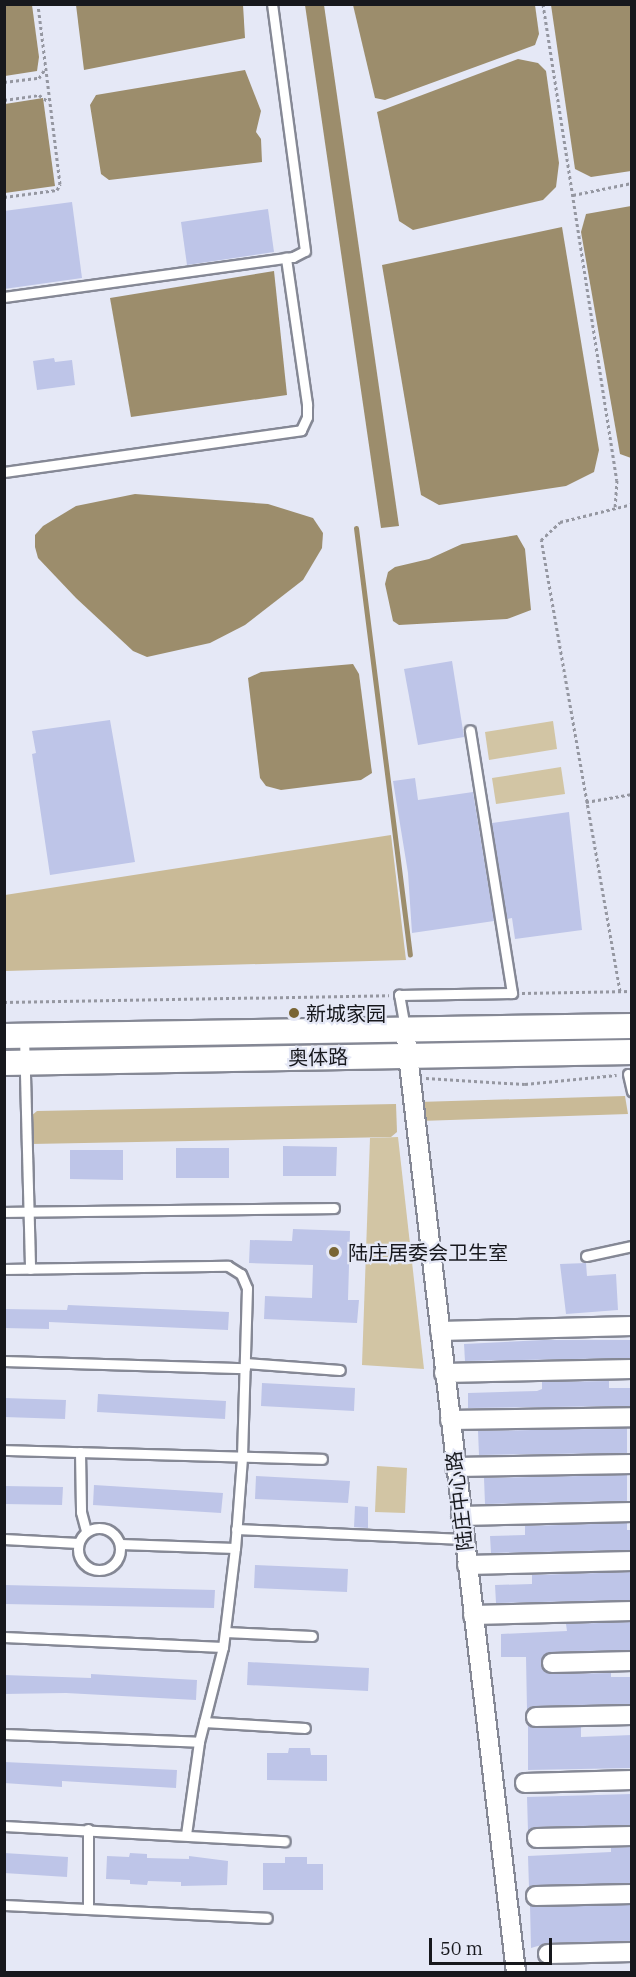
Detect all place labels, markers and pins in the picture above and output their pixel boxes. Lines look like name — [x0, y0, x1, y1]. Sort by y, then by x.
place label: 新城家园 — [306, 1001, 386, 1025]
marker: 新城家园 — [287, 1006, 301, 1020]
place label: 陆庄居委会卫生室 — [348, 1240, 508, 1264]
marker: 陆庄居委会卫生室 — [325, 1243, 343, 1261]

